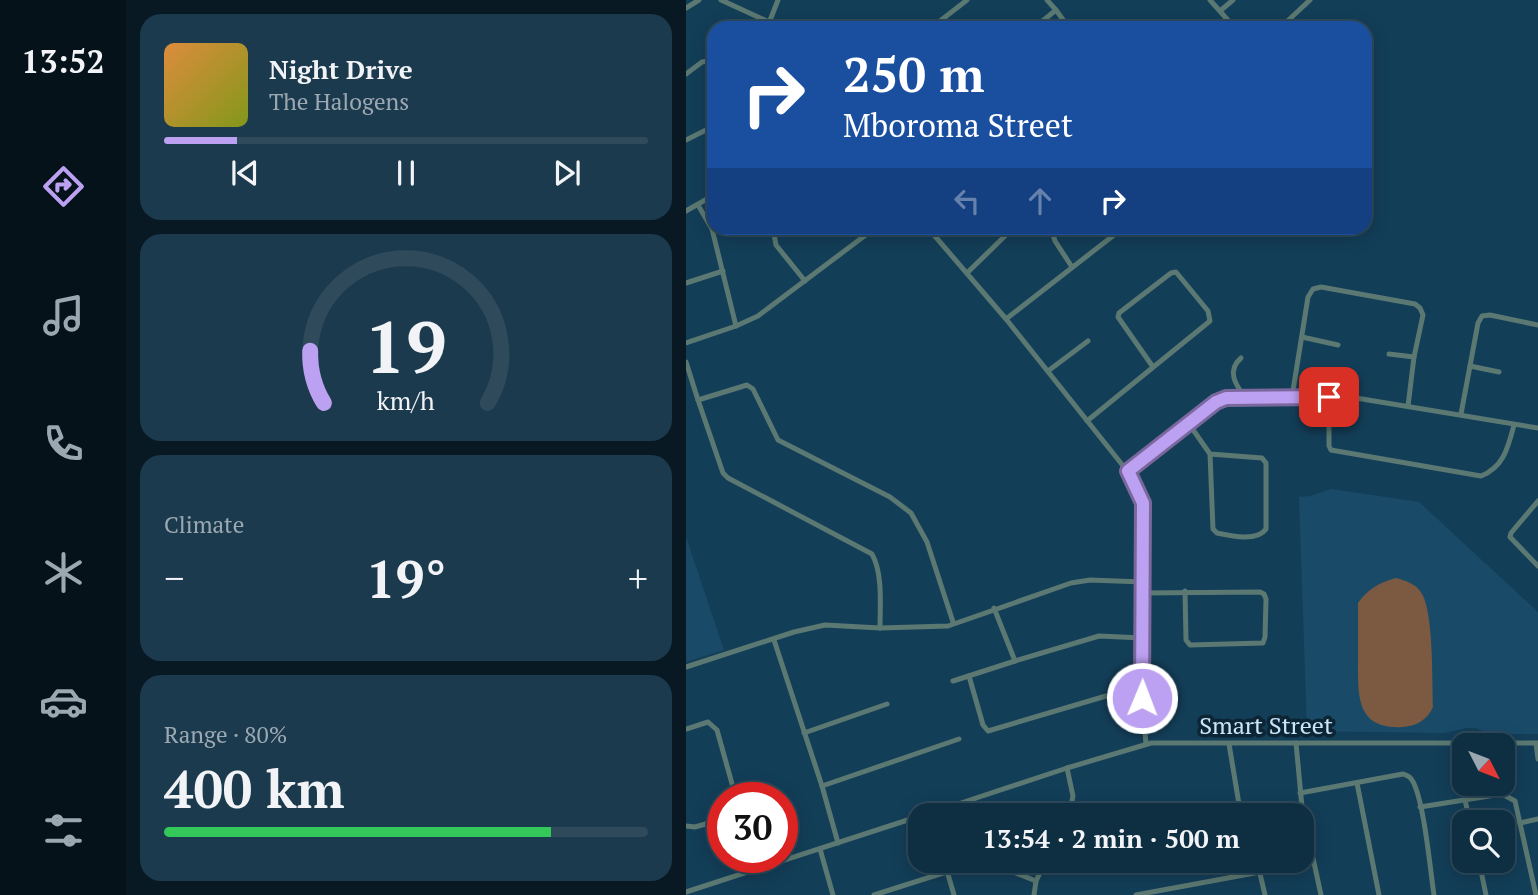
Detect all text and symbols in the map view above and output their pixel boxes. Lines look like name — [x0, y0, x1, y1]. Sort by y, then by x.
text: 13:52 — [21, 40, 105, 82]
text: 250 m — [843, 41, 985, 106]
icon: right — [728, 49, 819, 140]
text: Night Drive — [269, 52, 413, 86]
text: The Halogens — [269, 86, 409, 117]
text: Mboroma Street — [843, 104, 1073, 146]
icon: previous — [226, 154, 264, 192]
icon: pause — [387, 154, 425, 192]
icon: next — [548, 154, 586, 192]
icon: directions — [39, 162, 88, 211]
icon: left — [948, 182, 986, 220]
icon: ahead — [1021, 182, 1059, 220]
icon: right — [1094, 182, 1132, 220]
icon: music — [39, 291, 88, 340]
text: 19 — [365, 298, 447, 395]
pin — [1299, 367, 1359, 427]
icon: arrive — [1310, 378, 1348, 416]
text: km/h — [377, 384, 435, 417]
icon: phone — [39, 419, 88, 468]
text: Climate — [164, 509, 244, 540]
text: 19° — [366, 544, 446, 613]
icon: climate — [39, 548, 88, 597]
text: − — [164, 553, 184, 603]
text: + — [628, 553, 648, 603]
position arrow — [1105, 661, 1179, 735]
icon: car — [39, 677, 88, 726]
street label: Smart Street — [1199, 709, 1333, 741]
text: Range · 80% — [164, 719, 287, 750]
north arrow — [1452, 733, 1516, 796]
map controls — [1452, 733, 1515, 873]
text: 400 km — [164, 754, 345, 823]
speed limit sign: 30 — [707, 782, 798, 873]
icon: filters — [39, 806, 88, 855]
button: search — [1452, 810, 1515, 873]
text: 13:54 · 2 min · 500 m — [982, 821, 1240, 855]

